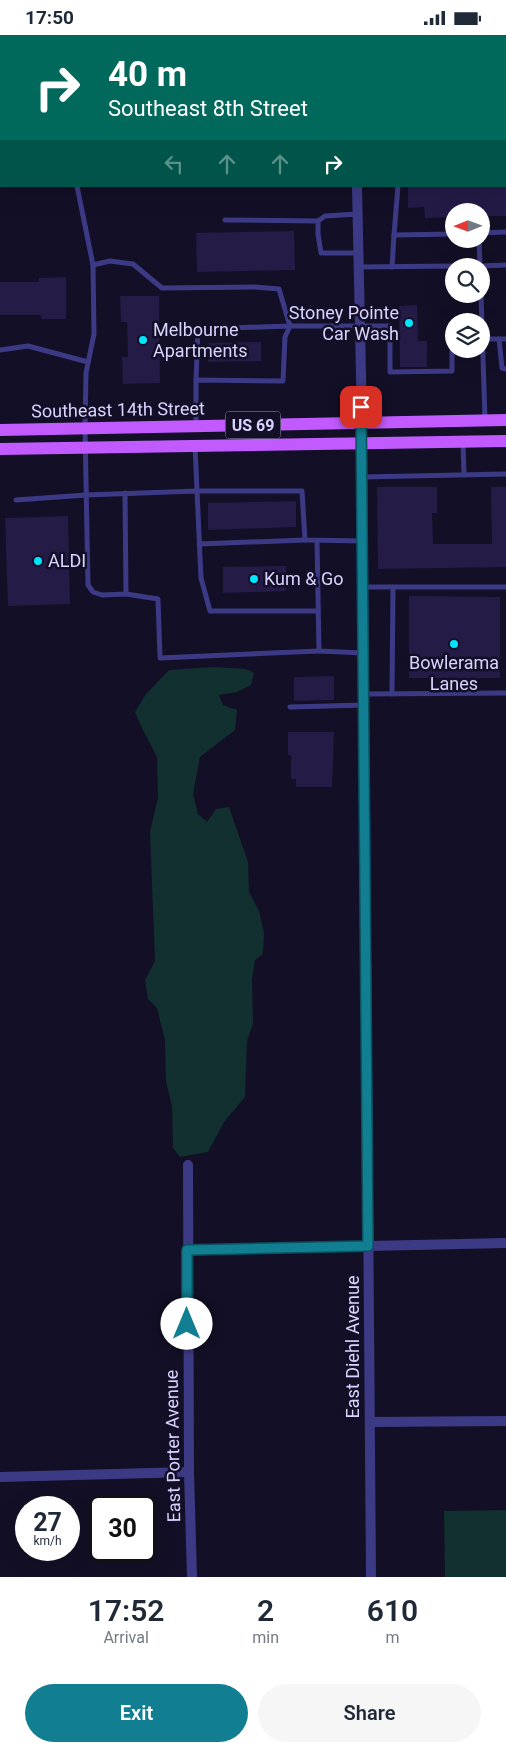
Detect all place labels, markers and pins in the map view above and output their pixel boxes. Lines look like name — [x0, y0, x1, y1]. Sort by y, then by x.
place label: Stoney Pointe Car Wash — [289, 302, 399, 344]
marker: Stoney Pointe Car Wash — [403, 317, 415, 329]
place label: Melbourne Apartments — [153, 319, 248, 361]
marker: Melbourne Apartments — [137, 334, 149, 346]
pin — [340, 386, 382, 428]
place label: ALDI — [48, 550, 86, 571]
marker: ALDI — [32, 555, 44, 567]
place label: Kum & Go — [264, 568, 343, 589]
marker: Kum & Go — [248, 573, 260, 585]
marker: Bowlerama Lanes — [448, 638, 460, 650]
place label: Bowlerama Lanes — [409, 652, 499, 694]

